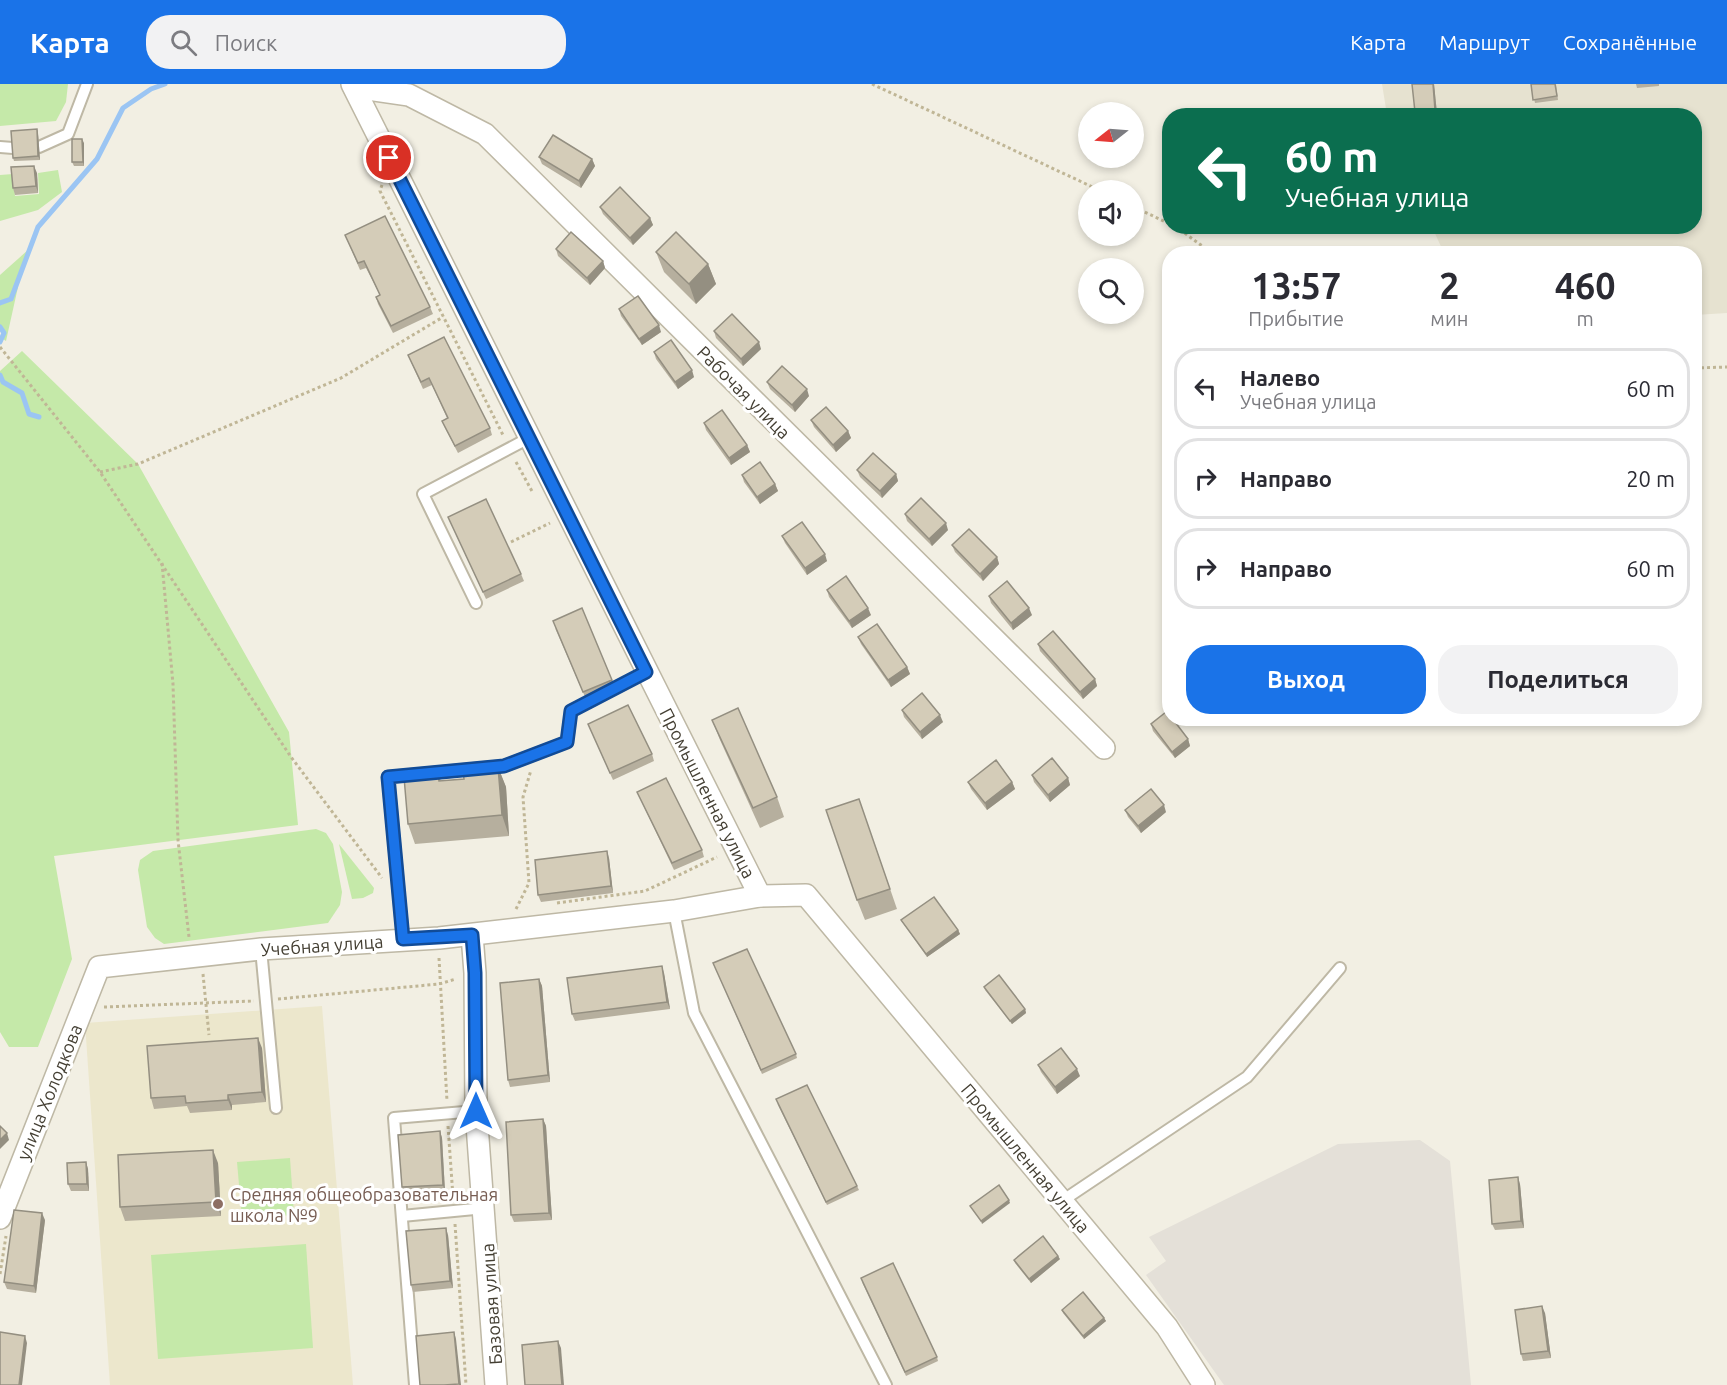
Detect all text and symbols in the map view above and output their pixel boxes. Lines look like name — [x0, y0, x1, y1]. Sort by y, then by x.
search box — [146, 15, 566, 69]
icon: search — [167, 26, 200, 59]
text: Карта — [30, 27, 110, 58]
text: Поиск — [215, 30, 277, 55]
text: Карта — [1350, 30, 1406, 54]
text: Маршрут — [1439, 30, 1530, 54]
text: Сохранённые — [1563, 30, 1697, 54]
north arrow — [1078, 102, 1144, 168]
map controls — [1078, 102, 1144, 324]
pin — [363, 132, 414, 183]
icon: left — [1186, 132, 1264, 210]
text: 60 m — [1285, 133, 1379, 180]
icon: arrive — [372, 141, 405, 174]
button: sound — [1078, 180, 1144, 246]
text: Учебная улица — [1285, 182, 1469, 212]
button: search — [1078, 258, 1144, 324]
text: 13:57 — [1251, 265, 1341, 306]
text: 2 — [1439, 265, 1460, 306]
text: 460 — [1555, 265, 1616, 306]
text: Прибытие — [1248, 307, 1344, 330]
text: мин — [1430, 307, 1468, 330]
text: m — [1577, 307, 1594, 330]
street label: Рабочая улица — [694, 342, 794, 442]
text: Налево — [1240, 365, 1320, 390]
icon: left — [1189, 372, 1222, 405]
text: 60 m — [1626, 376, 1675, 401]
text: Учебная улица — [1240, 390, 1377, 413]
icon: right — [1189, 462, 1222, 495]
text: Направо — [1240, 466, 1332, 491]
text: 20 m — [1626, 466, 1675, 491]
icon: right — [1189, 552, 1222, 585]
text: Направо — [1240, 556, 1332, 581]
text: 60 m — [1626, 556, 1675, 581]
button: Выход — [1186, 645, 1426, 714]
button: Поделиться — [1438, 645, 1678, 714]
street label: Промышленная улица — [656, 705, 760, 881]
street label: Учебная улица — [260, 931, 384, 959]
street label: улица Холодкова — [13, 1021, 85, 1163]
position arrow — [444, 1079, 508, 1143]
street label: Промышленная улица — [958, 1079, 1094, 1237]
place label: Средняя общеобразовательная школа №9 — [230, 1184, 498, 1225]
marker: Средняя общеобразовательная школа №9 — [211, 1197, 225, 1211]
street label: Базовая улица — [477, 1243, 505, 1365]

